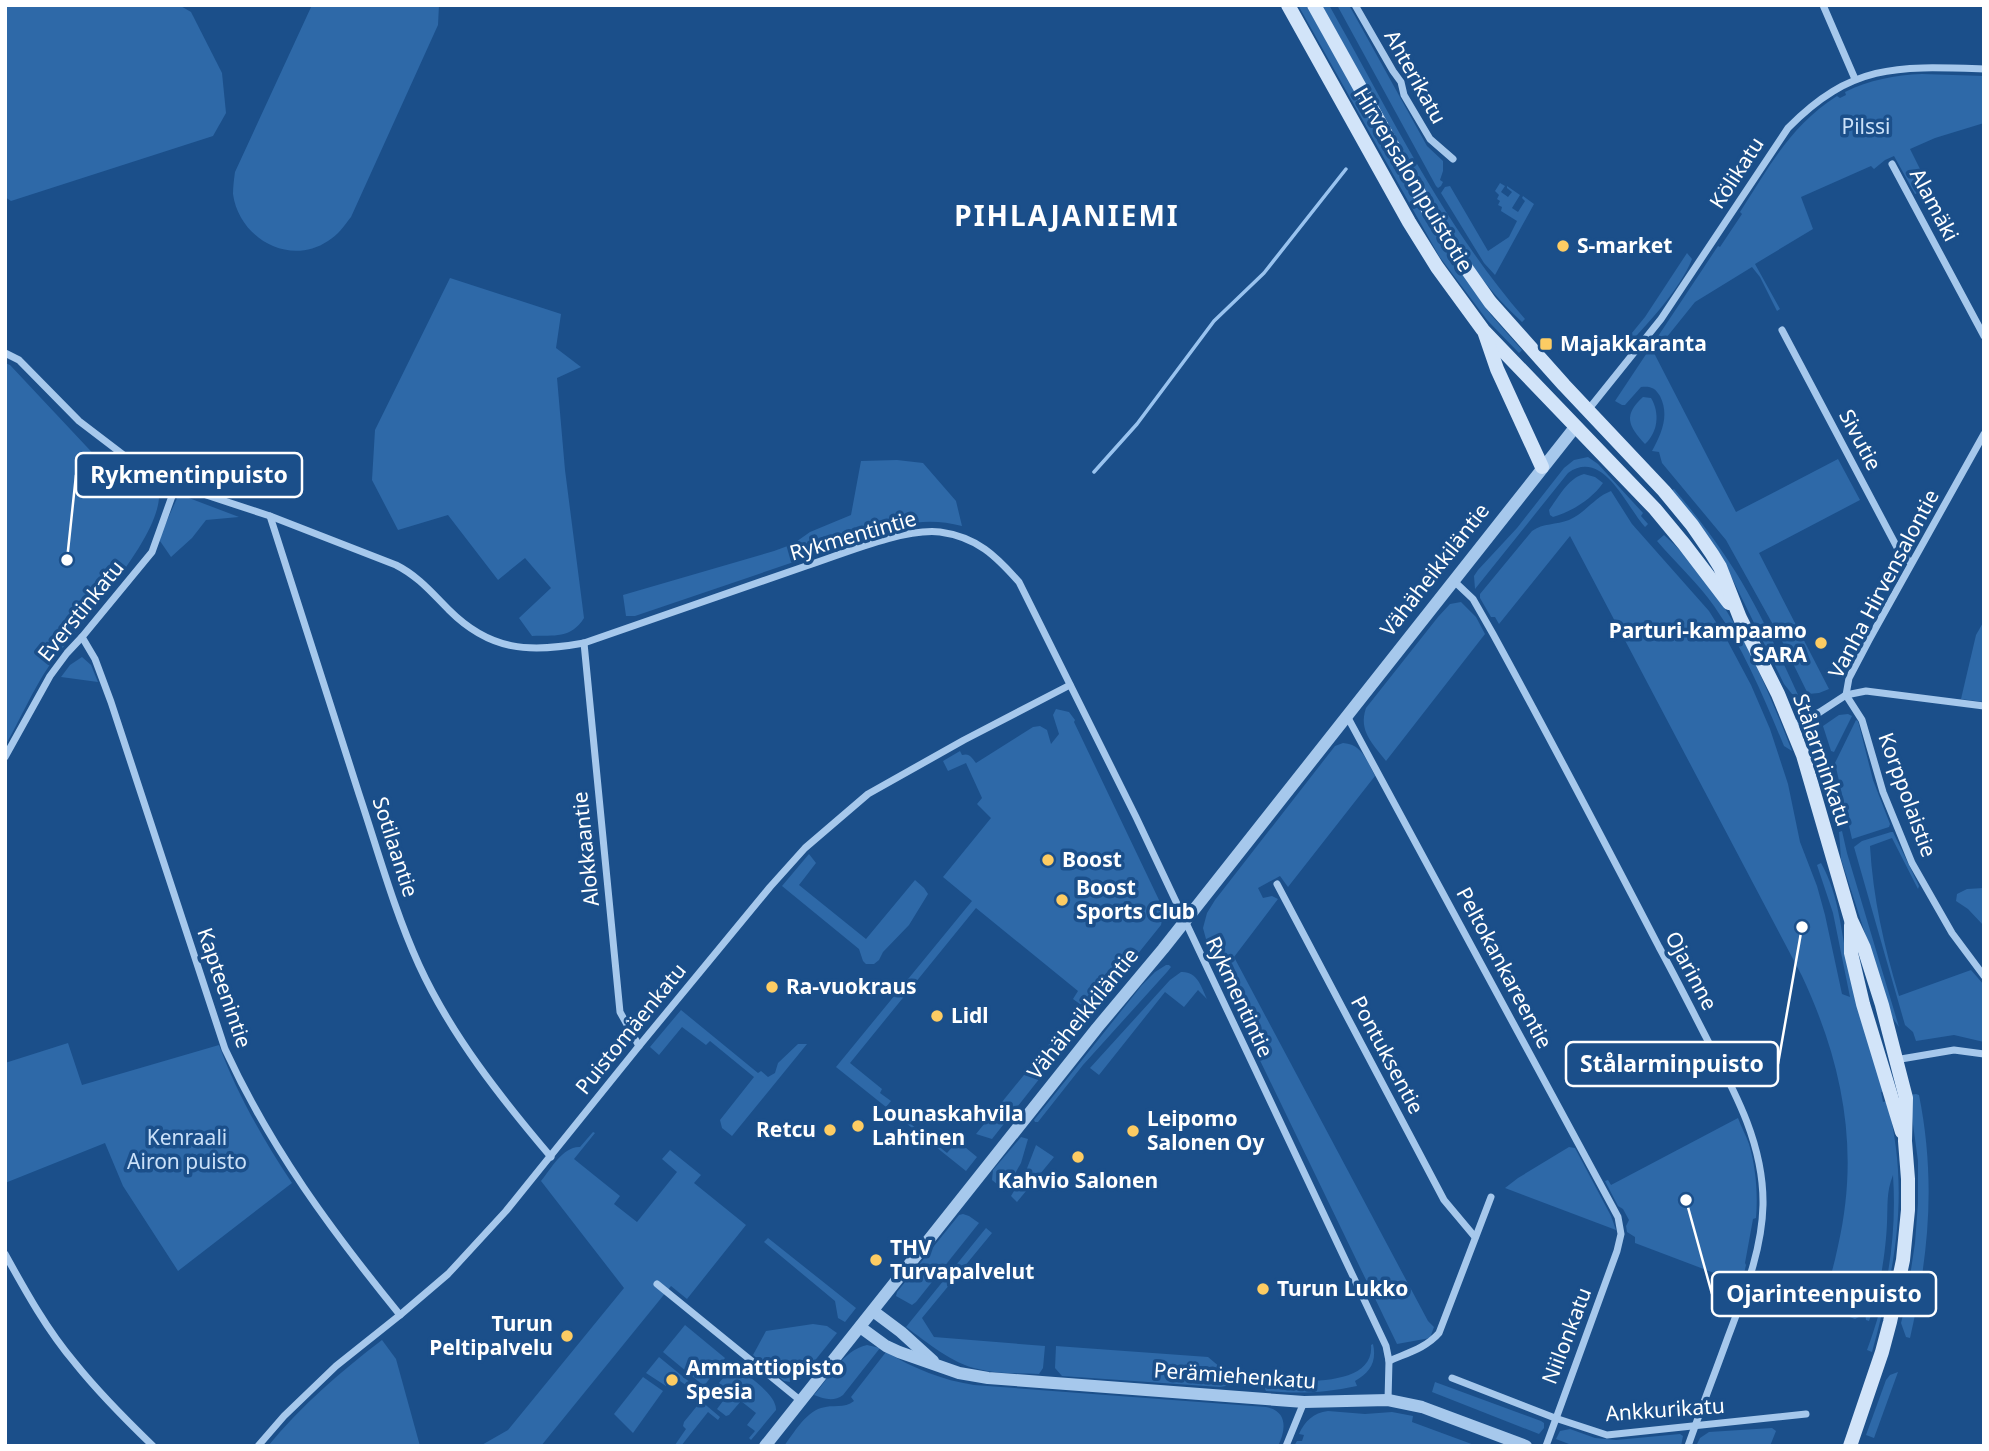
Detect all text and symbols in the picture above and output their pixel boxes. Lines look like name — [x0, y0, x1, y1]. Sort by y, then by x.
street label: Ahterikatu — [1379, 24, 1453, 129]
street label: Hirvensalon puistotie — [1348, 82, 1480, 277]
park label: Pilssi — [1841, 112, 1891, 140]
street label: Kölikatu — [1703, 131, 1770, 214]
street label: Alamäki — [1904, 163, 1966, 246]
district label: PIHLAJANIEMI — [954, 196, 1180, 234]
place label: S-market — [1577, 231, 1672, 259]
marker: S-market — [1555, 238, 1571, 254]
place label: Majakkaranta — [1560, 329, 1707, 357]
marker: Majakkaranta — [1538, 336, 1554, 352]
street label: Sivutie — [1833, 404, 1889, 475]
callout: Rykmentinpuisto — [76, 453, 302, 497]
text: Rykmentinpuisto — [90, 458, 288, 490]
street label: Vanha Hirvensalontie — [1821, 484, 1945, 683]
street label: Vähäheikkiläntie — [1373, 497, 1495, 642]
street label: Rykmentintie — [786, 504, 919, 566]
street label: Everstinkatu — [31, 554, 130, 667]
place label: Parturi-kampaamo SARA — [1609, 616, 1807, 668]
marker: Parturi-kampaamo SARA — [1813, 635, 1829, 651]
street label: Stålarminkatu — [1787, 690, 1859, 830]
street label: Korppolaistie — [1872, 729, 1943, 861]
street label: Alokkaantie — [565, 790, 605, 908]
street label: Sotilaantie — [367, 793, 425, 900]
place label: Boost — [1062, 845, 1122, 873]
marker: Boost — [1040, 852, 1056, 868]
place label: Boost Sports Club — [1076, 873, 1195, 925]
street label: Peltokankareentie — [1451, 882, 1559, 1053]
marker: Boost Sports Club — [1054, 892, 1070, 908]
street label: Kapteenintie — [191, 924, 259, 1051]
street label: Ojarinne — [1659, 926, 1724, 1015]
street label: Rykmentintie — [1200, 932, 1280, 1062]
street label: Vähäheikkiläntie — [1020, 942, 1144, 1085]
street label: Puistomäenkatu — [569, 957, 692, 1100]
place label: Ra-vuokraus — [786, 972, 917, 1000]
marker: Ra-vuokraus — [764, 979, 780, 995]
street label: Pontuksentie — [1345, 991, 1431, 1118]
place label: Lidl — [951, 1001, 989, 1029]
marker: Lidl — [929, 1008, 945, 1024]
callout: Stålarminpuisto — [1566, 1042, 1778, 1086]
text: Stålarminpuisto — [1580, 1047, 1764, 1079]
place label: Lounaskahvila Lahtinen — [872, 1099, 1024, 1151]
place label: Leipomo Salonen Oy — [1147, 1104, 1264, 1156]
place label: Retcu — [756, 1115, 816, 1143]
marker: Lounaskahvila Lahtinen — [850, 1118, 866, 1134]
marker: Retcu — [822, 1122, 838, 1138]
park label: Kenraali Airon puisto — [127, 1123, 247, 1175]
marker: Leipomo Salonen Oy — [1125, 1123, 1141, 1139]
marker: Kahvio Salonen — [1070, 1149, 1086, 1165]
place label: Kahvio Salonen — [998, 1166, 1158, 1194]
place label: THV Turvapalvelut — [890, 1233, 1034, 1285]
marker: THV Turvapalvelut — [868, 1252, 884, 1268]
callout: Ojarinteenpuisto — [1712, 1272, 1936, 1316]
place label: Turun Lukko — [1277, 1274, 1408, 1302]
text: Ojarinteenpuisto — [1726, 1277, 1922, 1309]
marker: Turun Lukko — [1255, 1281, 1271, 1297]
street label: Niilonkatu — [1535, 1283, 1597, 1388]
place label: Turun Peltipalvelu — [429, 1309, 553, 1361]
marker: Turun Peltipalvelu — [559, 1328, 575, 1344]
place label: Ammattiopisto Spesia — [686, 1353, 844, 1405]
street label: Perämiehenkatu — [1153, 1355, 1317, 1395]
marker: Ammattiopisto Spesia — [664, 1372, 680, 1388]
street label: Ankkurikatu — [1604, 1391, 1725, 1427]

